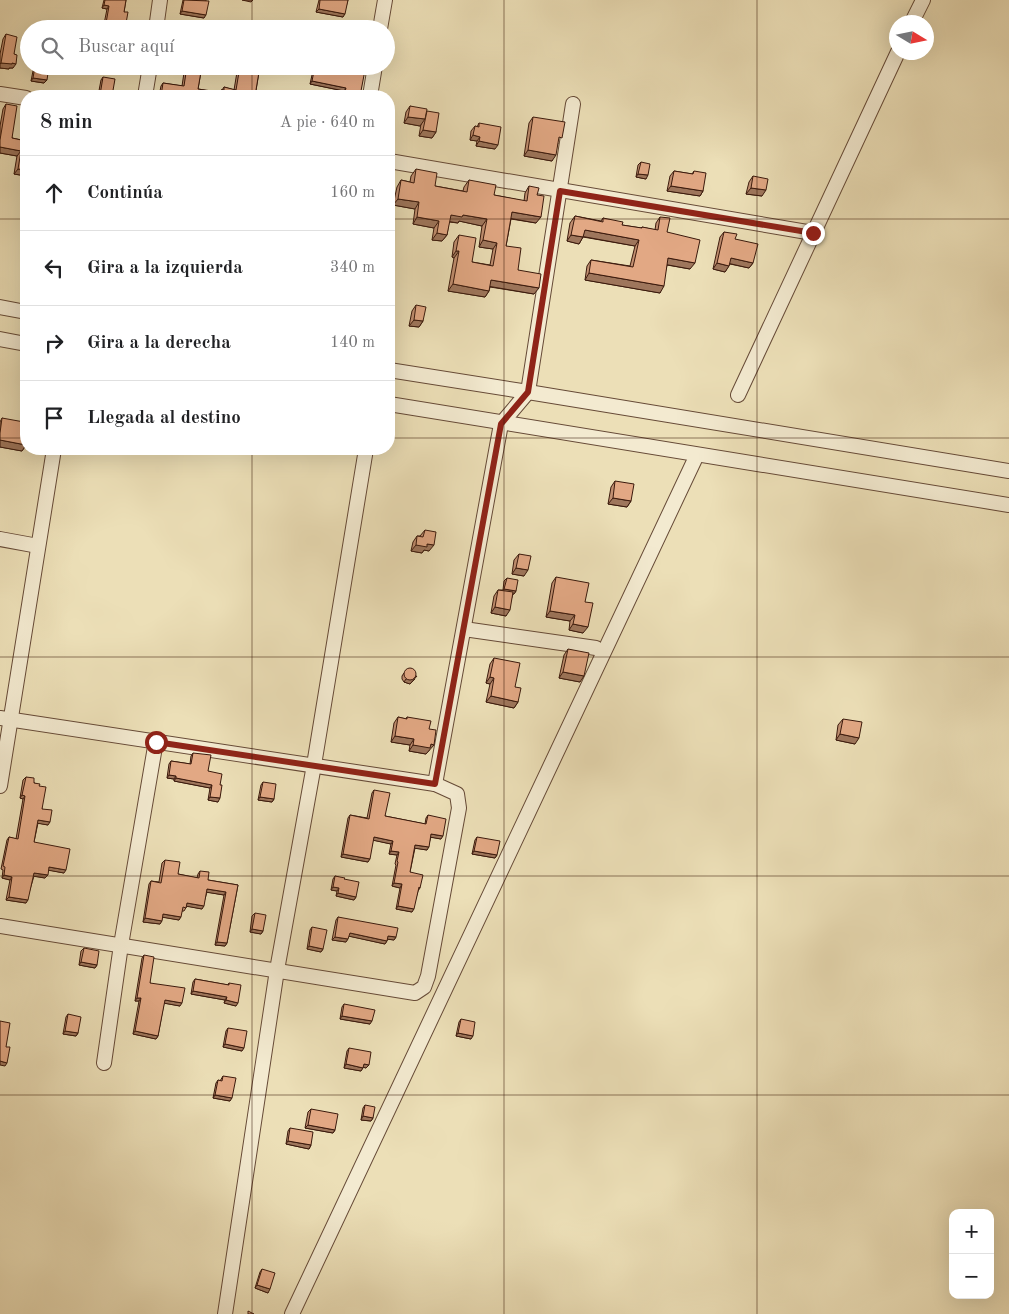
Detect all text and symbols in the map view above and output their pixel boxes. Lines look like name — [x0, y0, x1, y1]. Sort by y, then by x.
north arrow — [889, 15, 934, 60]
search box — [20, 20, 395, 75]
icon: search — [38, 34, 66, 62]
text: Buscar aquí — [78, 38, 174, 57]
text: 8 min — [40, 112, 93, 133]
text: A pie · 640 m — [280, 115, 375, 131]
icon: ahead — [40, 179, 68, 207]
text: Continúa — [87, 184, 163, 203]
text: 160 m — [330, 185, 375, 201]
route end — [802, 222, 825, 245]
icon: left — [40, 254, 68, 282]
text: Gira a la izquierda — [87, 259, 243, 278]
text: 340 m — [330, 260, 375, 276]
icon: right — [40, 329, 68, 357]
text: Gira a la derecha — [87, 334, 231, 353]
text: 140 m — [330, 335, 375, 351]
icon: arrive — [40, 404, 68, 432]
text: Llegada al destino — [87, 409, 241, 428]
route start — [145, 731, 168, 754]
map controls — [949, 1209, 994, 1299]
button: + — [949, 1209, 994, 1254]
button: − — [949, 1254, 994, 1299]

